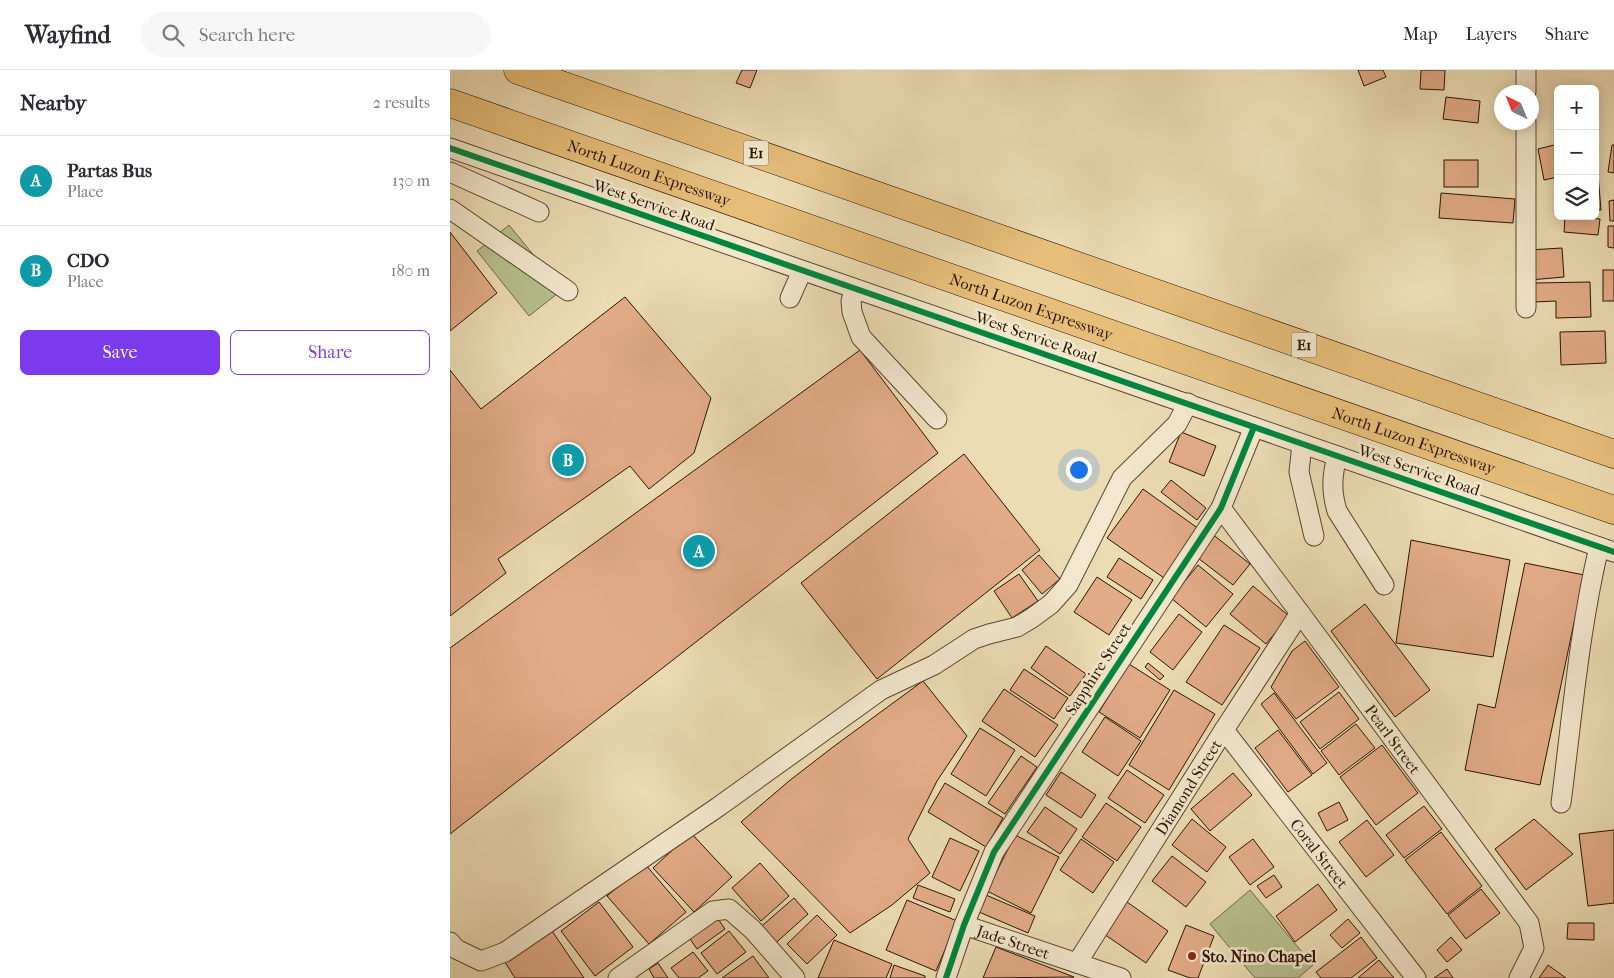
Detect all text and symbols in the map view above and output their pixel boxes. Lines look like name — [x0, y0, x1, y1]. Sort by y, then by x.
search box — [141, 12, 491, 57]
text: Wayfind — [25, 21, 111, 49]
icon: search — [159, 21, 187, 49]
text: Search here — [199, 24, 295, 46]
text: Map — [1403, 24, 1437, 45]
text: Layers — [1465, 24, 1517, 45]
text: Share — [1545, 24, 1589, 45]
north arrow — [1494, 85, 1539, 130]
map controls — [1554, 85, 1599, 220]
button: + — [1554, 85, 1599, 130]
text: Nearby — [20, 91, 86, 115]
text: 2 results — [373, 93, 430, 112]
button: − — [1554, 130, 1599, 175]
street label: North Luzon Expressway — [565, 135, 734, 210]
road number: E1 — [744, 140, 768, 166]
text: Partas Bus — [67, 160, 152, 182]
text: A — [31, 171, 41, 190]
text: 130 m — [392, 171, 430, 190]
street label: West Service Road — [590, 175, 718, 235]
button: layers — [1554, 175, 1599, 220]
text: Place — [67, 182, 103, 201]
text: CDO — [67, 250, 109, 272]
text: B — [31, 261, 41, 280]
text: 180 m — [391, 261, 430, 280]
street label: North Luzon Expressway — [947, 269, 1116, 344]
text: Place — [67, 272, 103, 291]
street label: West Service Road — [972, 307, 1100, 367]
button: Save — [20, 330, 220, 375]
button: Share — [230, 330, 430, 375]
road number: E1 — [1292, 332, 1316, 358]
street label: North Luzon Expressway — [1329, 403, 1499, 477]
street label: West Service Road — [1355, 440, 1483, 500]
pin: B — [552, 441, 584, 479]
your location — [1066, 457, 1092, 483]
pin: A — [683, 532, 715, 570]
street label: Sapphire Street — [1061, 619, 1135, 719]
street label: Pearl Street — [1361, 701, 1425, 778]
street label: Diamond Street — [1151, 736, 1225, 838]
street label: Coral Street — [1287, 815, 1353, 892]
street label: Jade Street — [973, 920, 1052, 963]
place label: Sto. Nino Chapel — [1202, 947, 1317, 967]
marker: Sto. Nino Chapel — [1186, 950, 1198, 962]

